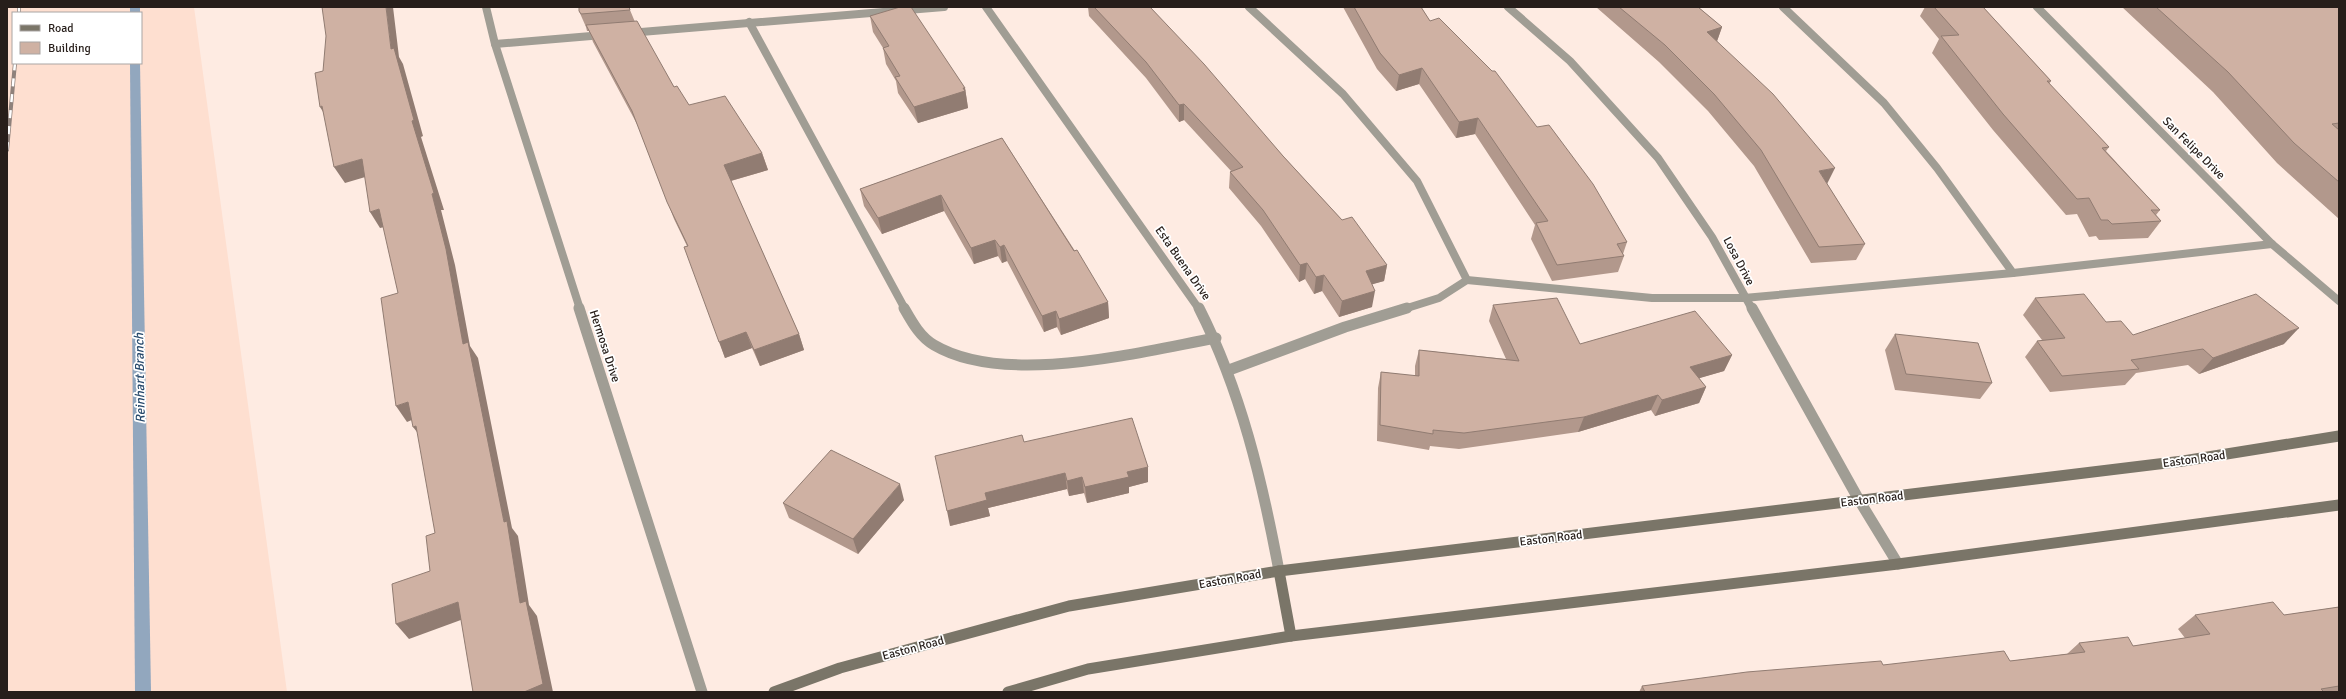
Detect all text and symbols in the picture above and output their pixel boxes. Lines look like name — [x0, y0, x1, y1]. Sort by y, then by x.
legend — [12, 12, 142, 64]
text: Road — [48, 21, 74, 36]
text: Building — [48, 41, 91, 56]
street label: San Felipe Drive — [2159, 114, 2228, 183]
street label: Esta Buena Drive — [1152, 223, 1214, 303]
street label: Losa Drive — [1719, 234, 1758, 288]
street label: Hermosa Drive — [586, 308, 623, 384]
water label: Reinhart Branch — [131, 332, 149, 423]
street label: Easton Road — [2162, 448, 2226, 471]
street label: Easton Road — [1840, 488, 1904, 511]
street label: Easton Road — [1519, 527, 1583, 550]
street label: Easton Road — [1198, 567, 1263, 592]
street label: Easton Road — [881, 633, 946, 664]

